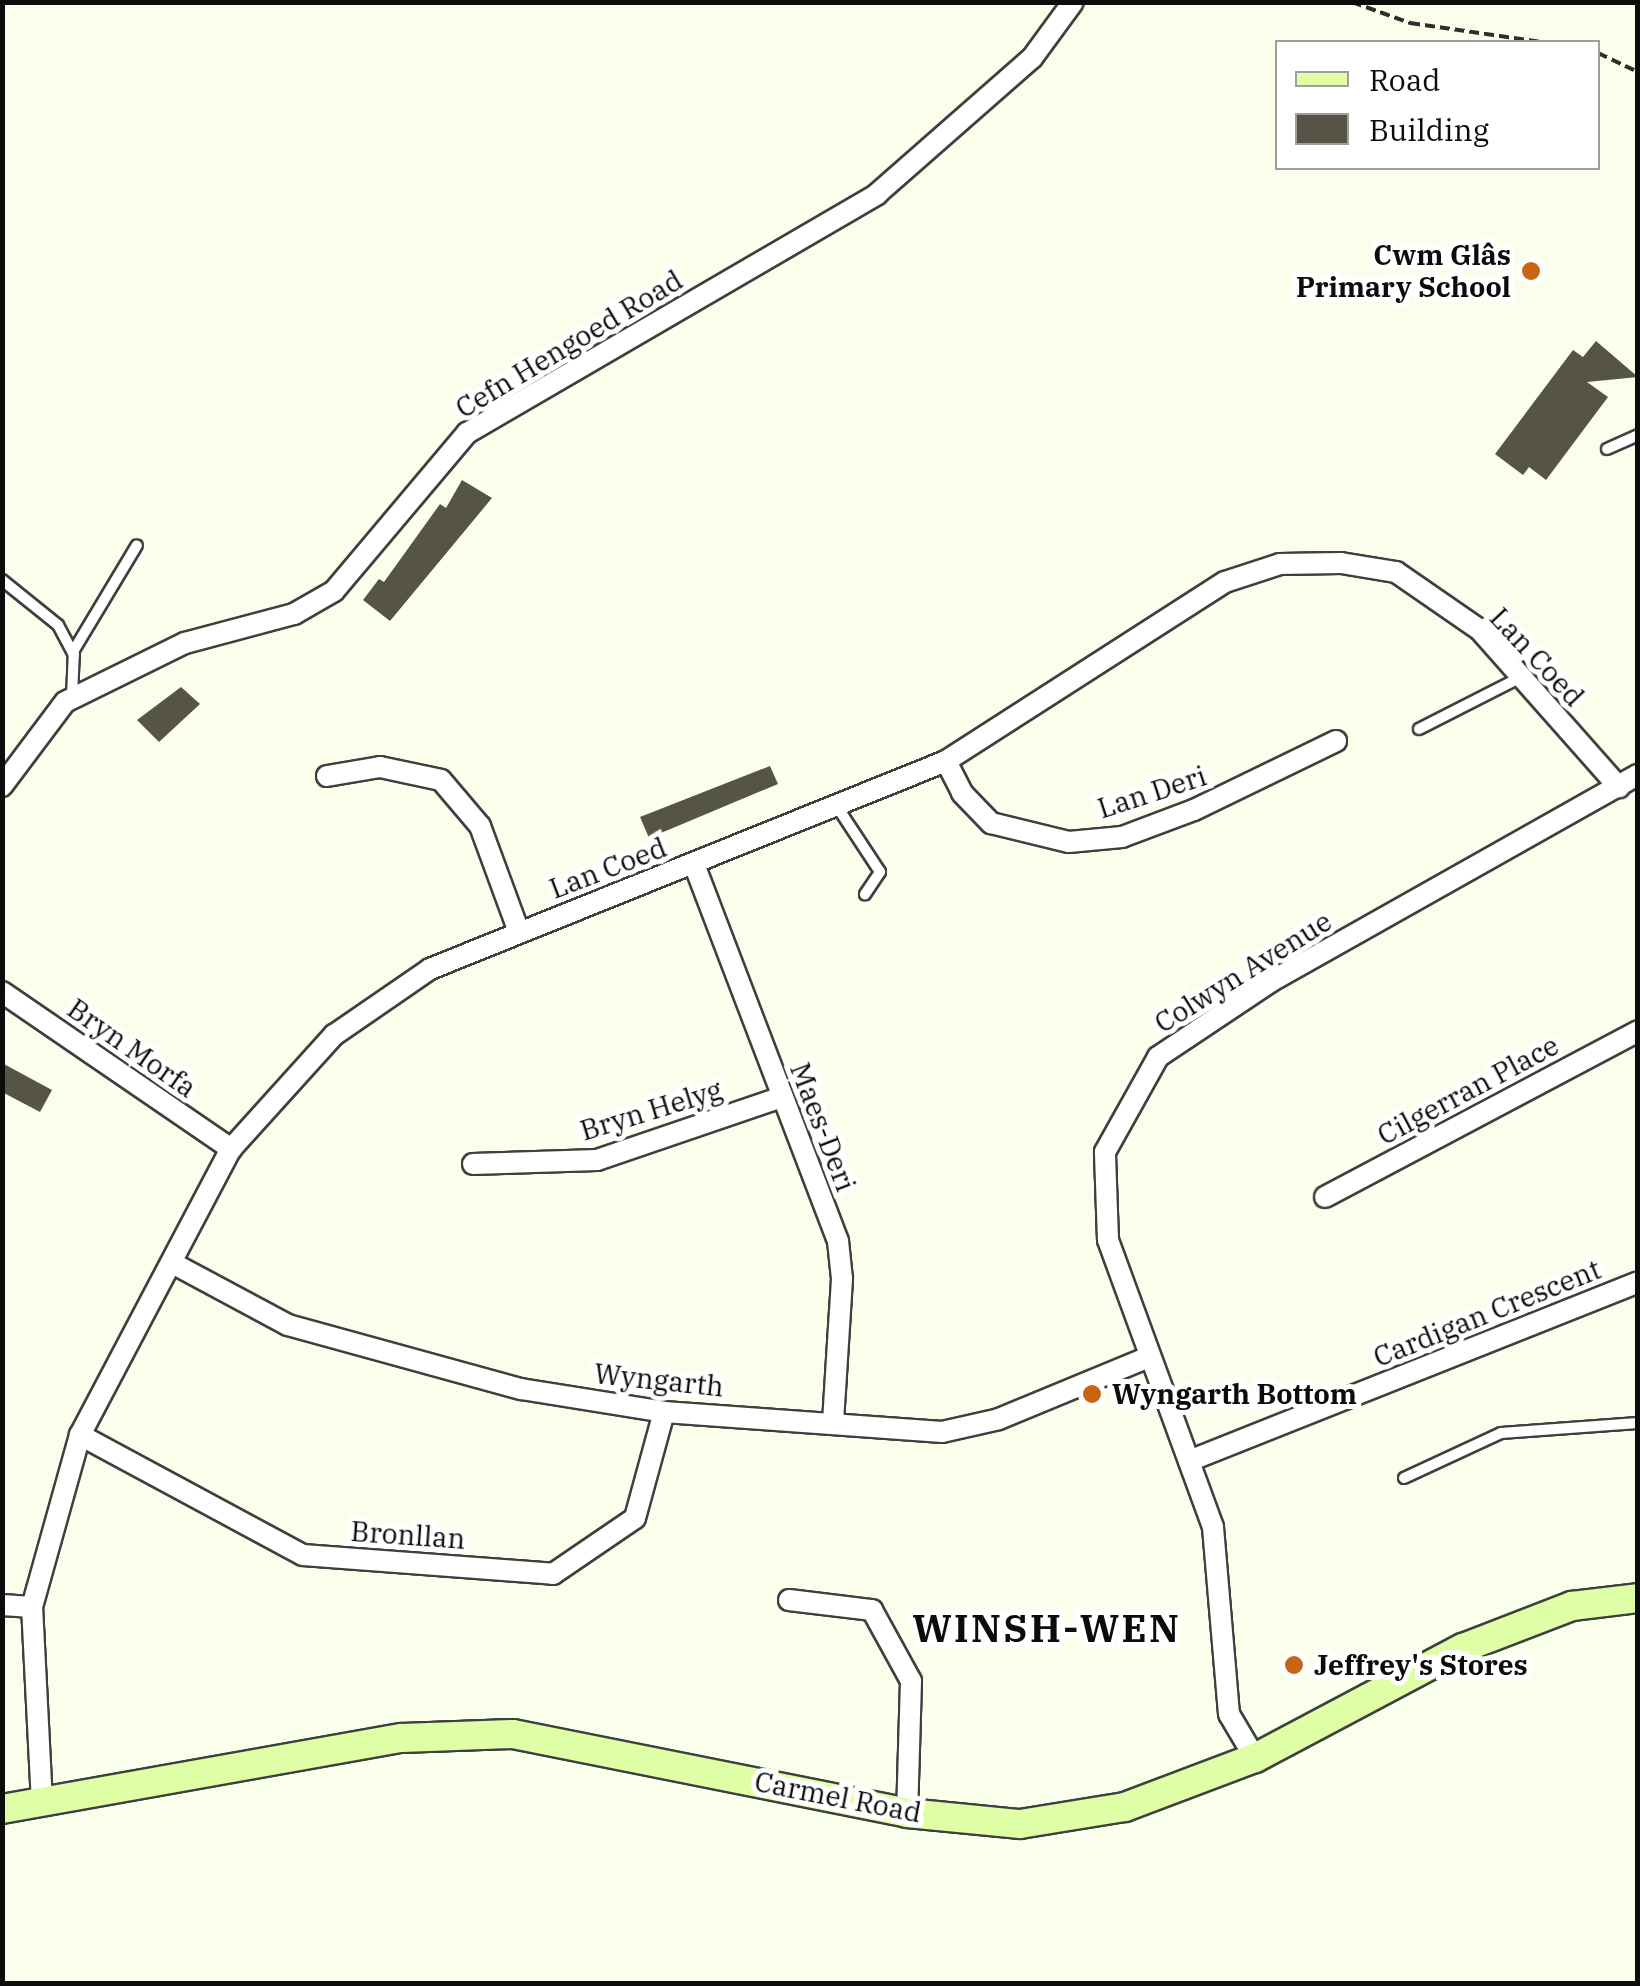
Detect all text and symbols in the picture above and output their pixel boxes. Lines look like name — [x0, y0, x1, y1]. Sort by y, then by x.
legend — [1275, 40, 1600, 170]
text: Road — [1369, 60, 1441, 99]
text: Building — [1369, 110, 1489, 149]
place label: Cwm Glâs Primary School — [1296, 238, 1511, 304]
marker: Cwm Glâs Primary School — [1520, 260, 1542, 282]
street label: Cefn Hengoed Road — [450, 263, 688, 425]
street label: Lan Coed — [1483, 601, 1591, 713]
street label: Lan Deri — [1093, 759, 1211, 825]
street label: Lan Coed — [545, 830, 671, 906]
street label: Colwyn Avenue — [1148, 904, 1338, 1040]
street label: Bryn Morfa — [61, 991, 203, 1105]
street label: Cilgerran Place — [1372, 1028, 1564, 1152]
street label: Maes-Deri — [783, 1058, 863, 1196]
street label: Bryn Helyg — [576, 1073, 726, 1147]
street label: Cardigan Crescent — [1369, 1252, 1605, 1374]
street label: Wyngarth — [592, 1356, 726, 1404]
place label: Wyngarth Bottom — [1112, 1377, 1357, 1411]
marker: Wyngarth Bottom — [1081, 1383, 1103, 1405]
street label: Bronllan — [350, 1514, 466, 1556]
district label: WINSH-WEN — [912, 1605, 1182, 1651]
place label: Jeffrey's Stores — [1314, 1648, 1528, 1682]
marker: Jeffrey's Stores — [1283, 1654, 1305, 1676]
street label: Carmel Road — [752, 1764, 924, 1830]

